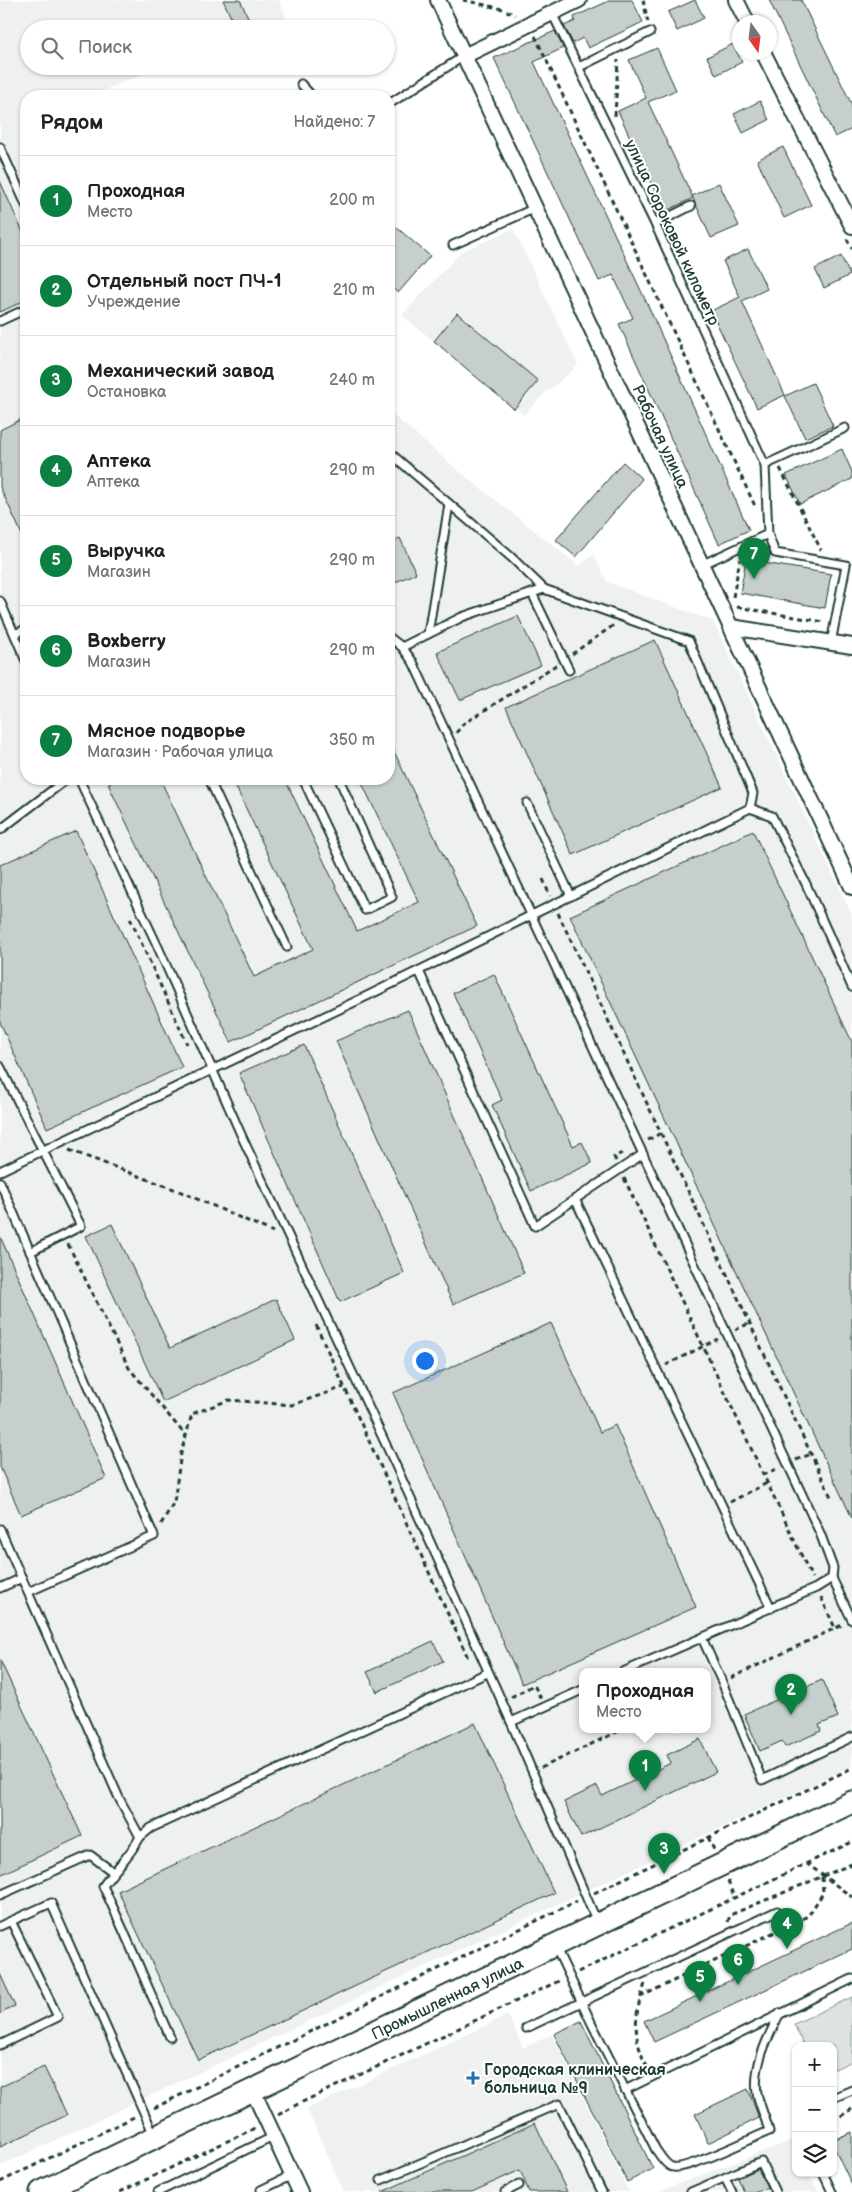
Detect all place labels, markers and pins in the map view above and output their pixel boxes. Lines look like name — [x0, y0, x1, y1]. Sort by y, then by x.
pin: 7 — [738, 538, 770, 579]
pin: 2 — [775, 1674, 807, 1715]
pin: 1 — [629, 1750, 661, 1791]
pin: 3 — [648, 1833, 680, 1874]
pin: 4 — [771, 1908, 803, 1949]
pin: 6 — [722, 1944, 754, 1985]
pin: 5 — [684, 1961, 716, 2002]
place label: Городская клиническая больница №9 — [484, 2061, 666, 2098]
marker: Городская клиническая больница №9 — [466, 2071, 480, 2085]

